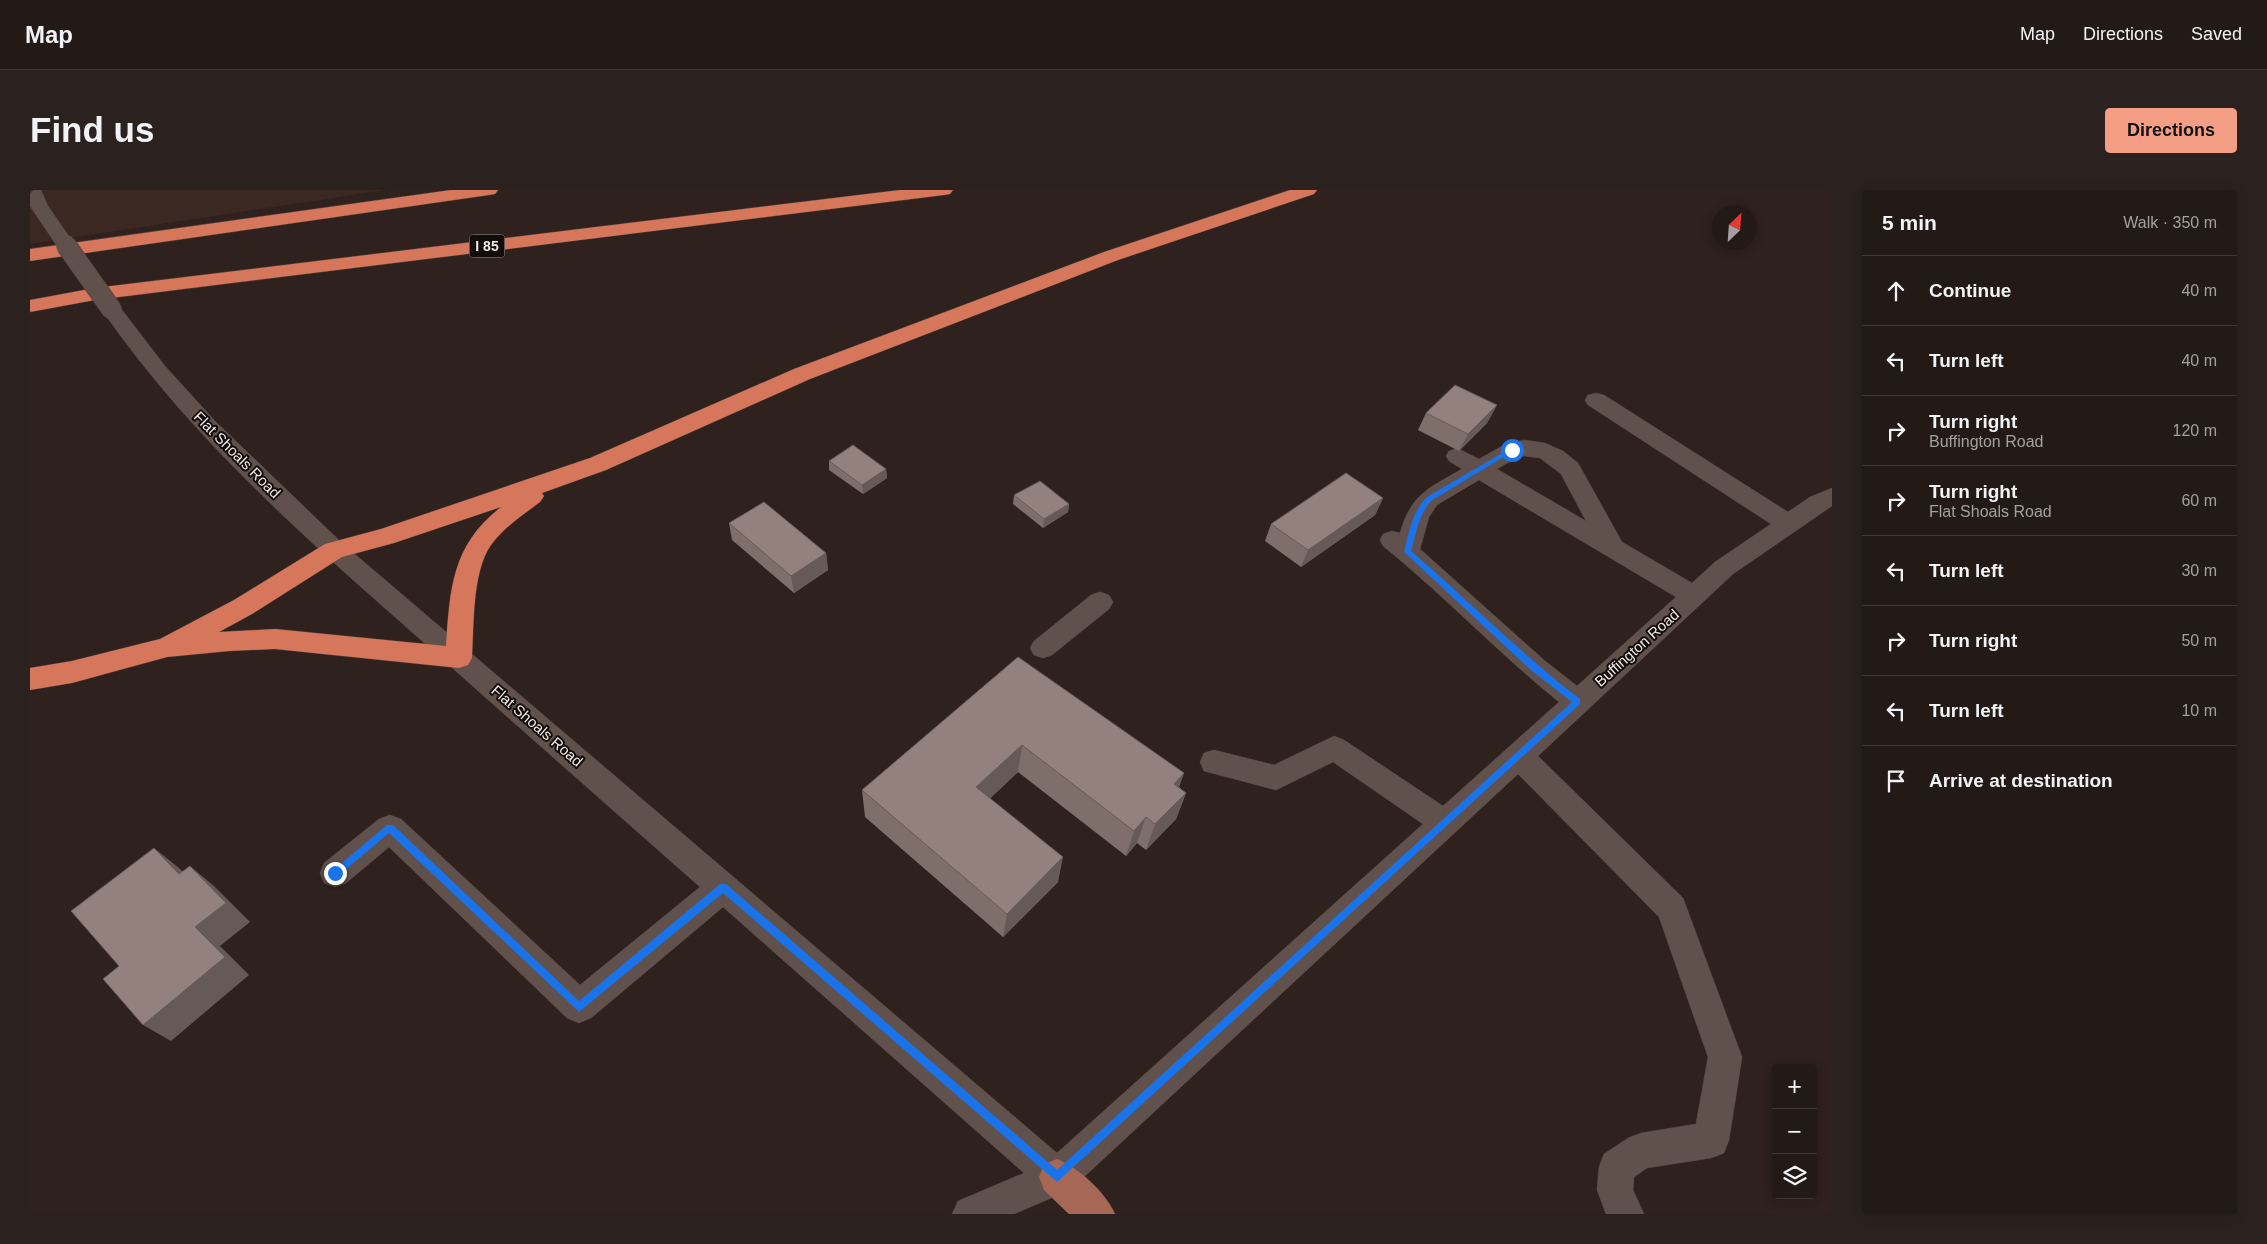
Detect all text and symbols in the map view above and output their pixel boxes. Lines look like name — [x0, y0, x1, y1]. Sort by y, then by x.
text: Map — [25, 21, 73, 48]
text: Map — [2020, 24, 2055, 44]
text: Directions — [2083, 24, 2163, 44]
text: Saved — [2191, 24, 2242, 44]
button: Directions — [2105, 108, 2237, 153]
text: Find us — [30, 110, 154, 149]
north arrow — [1712, 205, 1757, 250]
text: 5 min — [1882, 211, 1937, 234]
text: Walk · 350 m — [2123, 214, 2217, 231]
road number: I 85 — [470, 234, 504, 258]
icon: ahead — [1882, 277, 1910, 305]
text: Continue — [1929, 280, 2011, 301]
text: 40 m — [2181, 282, 2217, 299]
icon: left — [1882, 347, 1910, 375]
text: Turn left — [1929, 350, 2004, 371]
text: 40 m — [2181, 352, 2217, 369]
street label: Flat Shoals Road — [191, 408, 284, 501]
text: Turn right — [1929, 411, 2017, 432]
icon: right — [1882, 417, 1910, 445]
text: 120 m — [2173, 422, 2217, 439]
text: Buffington Road — [1929, 433, 2043, 450]
route start — [1501, 439, 1524, 462]
text: Turn right — [1929, 481, 2017, 502]
icon: right — [1882, 487, 1910, 515]
text: 60 m — [2181, 492, 2217, 509]
text: Flat Shoals Road — [1929, 503, 2052, 520]
icon: left — [1882, 557, 1910, 585]
text: Turn left — [1929, 560, 2004, 581]
text: 30 m — [2181, 562, 2217, 579]
street label: Buffington Road — [1591, 605, 1682, 690]
icon: right — [1882, 627, 1910, 655]
text: Turn right — [1929, 630, 2017, 651]
text: 50 m — [2181, 632, 2217, 649]
street label: Flat Shoals Road — [488, 681, 586, 770]
icon: left — [1882, 697, 1910, 725]
text: Turn left — [1929, 700, 2004, 721]
text: 10 m — [2181, 702, 2217, 719]
icon: arrive — [1882, 767, 1910, 795]
text: Arrive at destination — [1929, 770, 2113, 791]
route end — [324, 862, 347, 885]
map controls — [1772, 1064, 1817, 1199]
button: + — [1772, 1064, 1817, 1109]
button: − — [1772, 1109, 1817, 1154]
button: layers — [1772, 1154, 1817, 1199]

